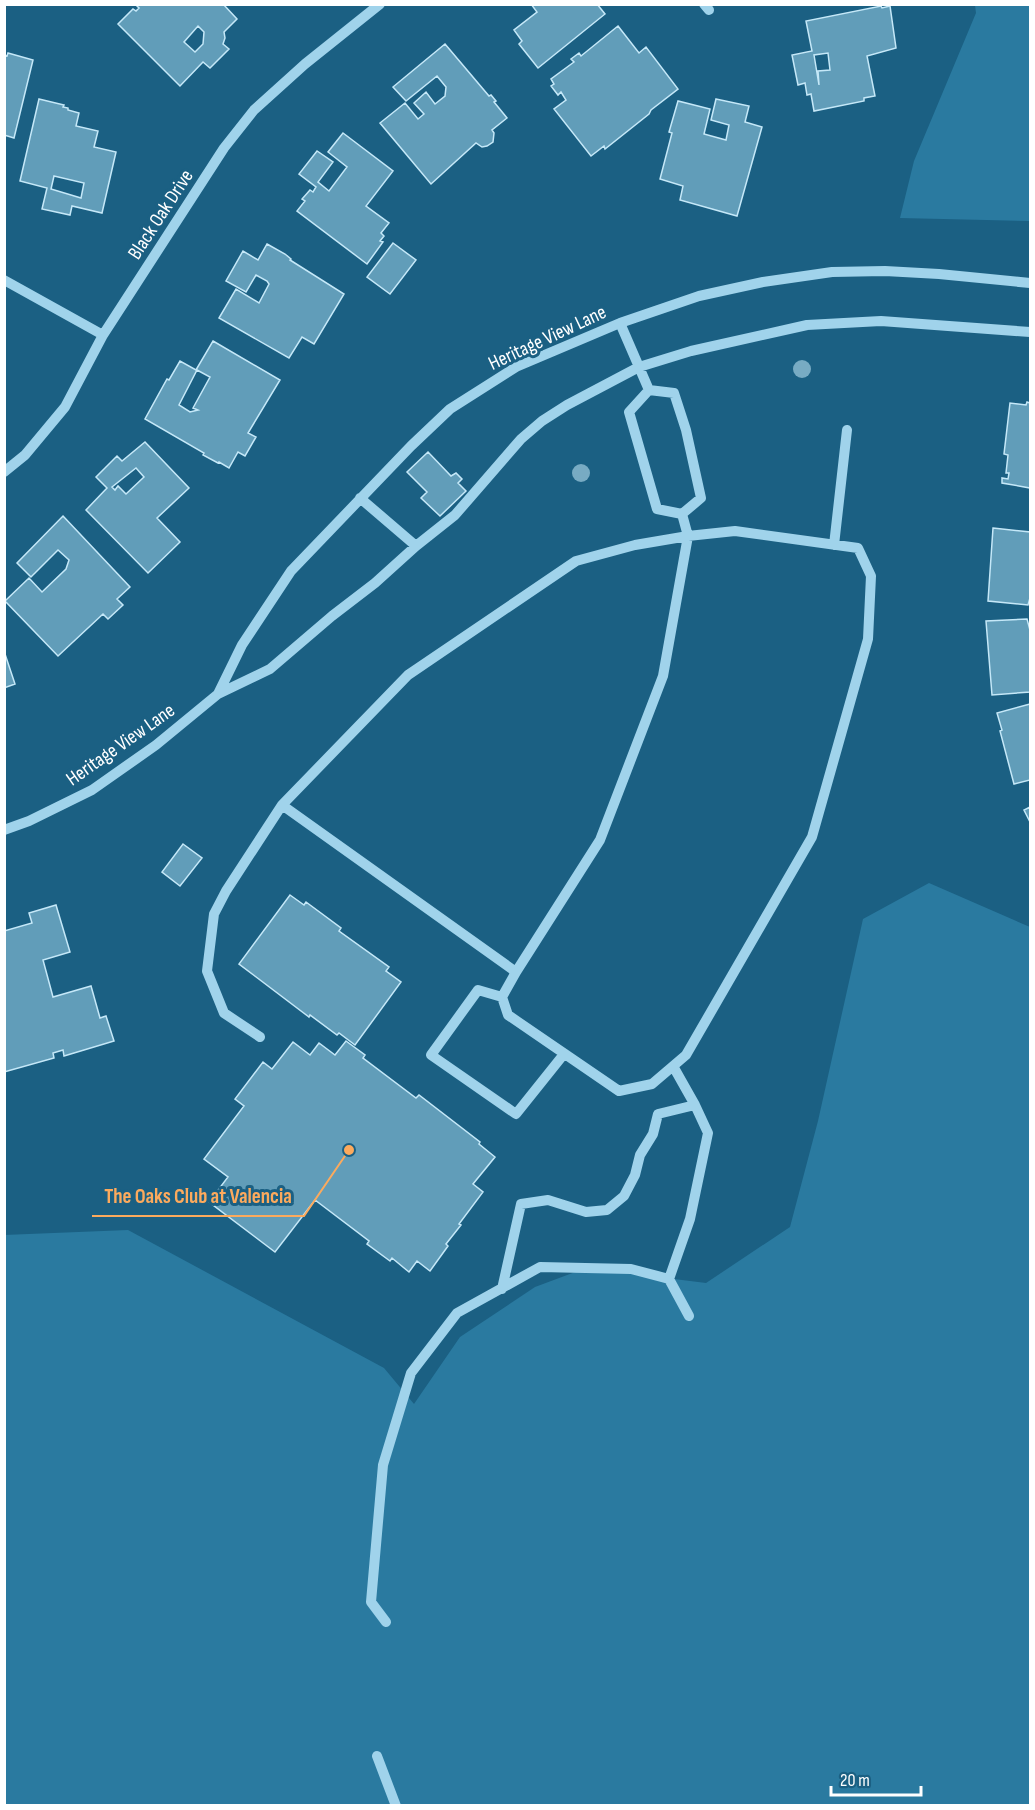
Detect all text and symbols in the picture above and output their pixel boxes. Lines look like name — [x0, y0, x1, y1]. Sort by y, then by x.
street label: Black Oak Drive — [123, 165, 199, 264]
street label: Heritage View Lane — [485, 300, 610, 376]
street label: Heritage View Lane — [62, 698, 180, 791]
callout: The Oaks Club at Valencia — [92, 1177, 304, 1216]
text: The Oaks Club at Valencia — [104, 1184, 292, 1209]
scale bar — [831, 1759, 921, 1797]
text: 20 m — [840, 1770, 870, 1791]

